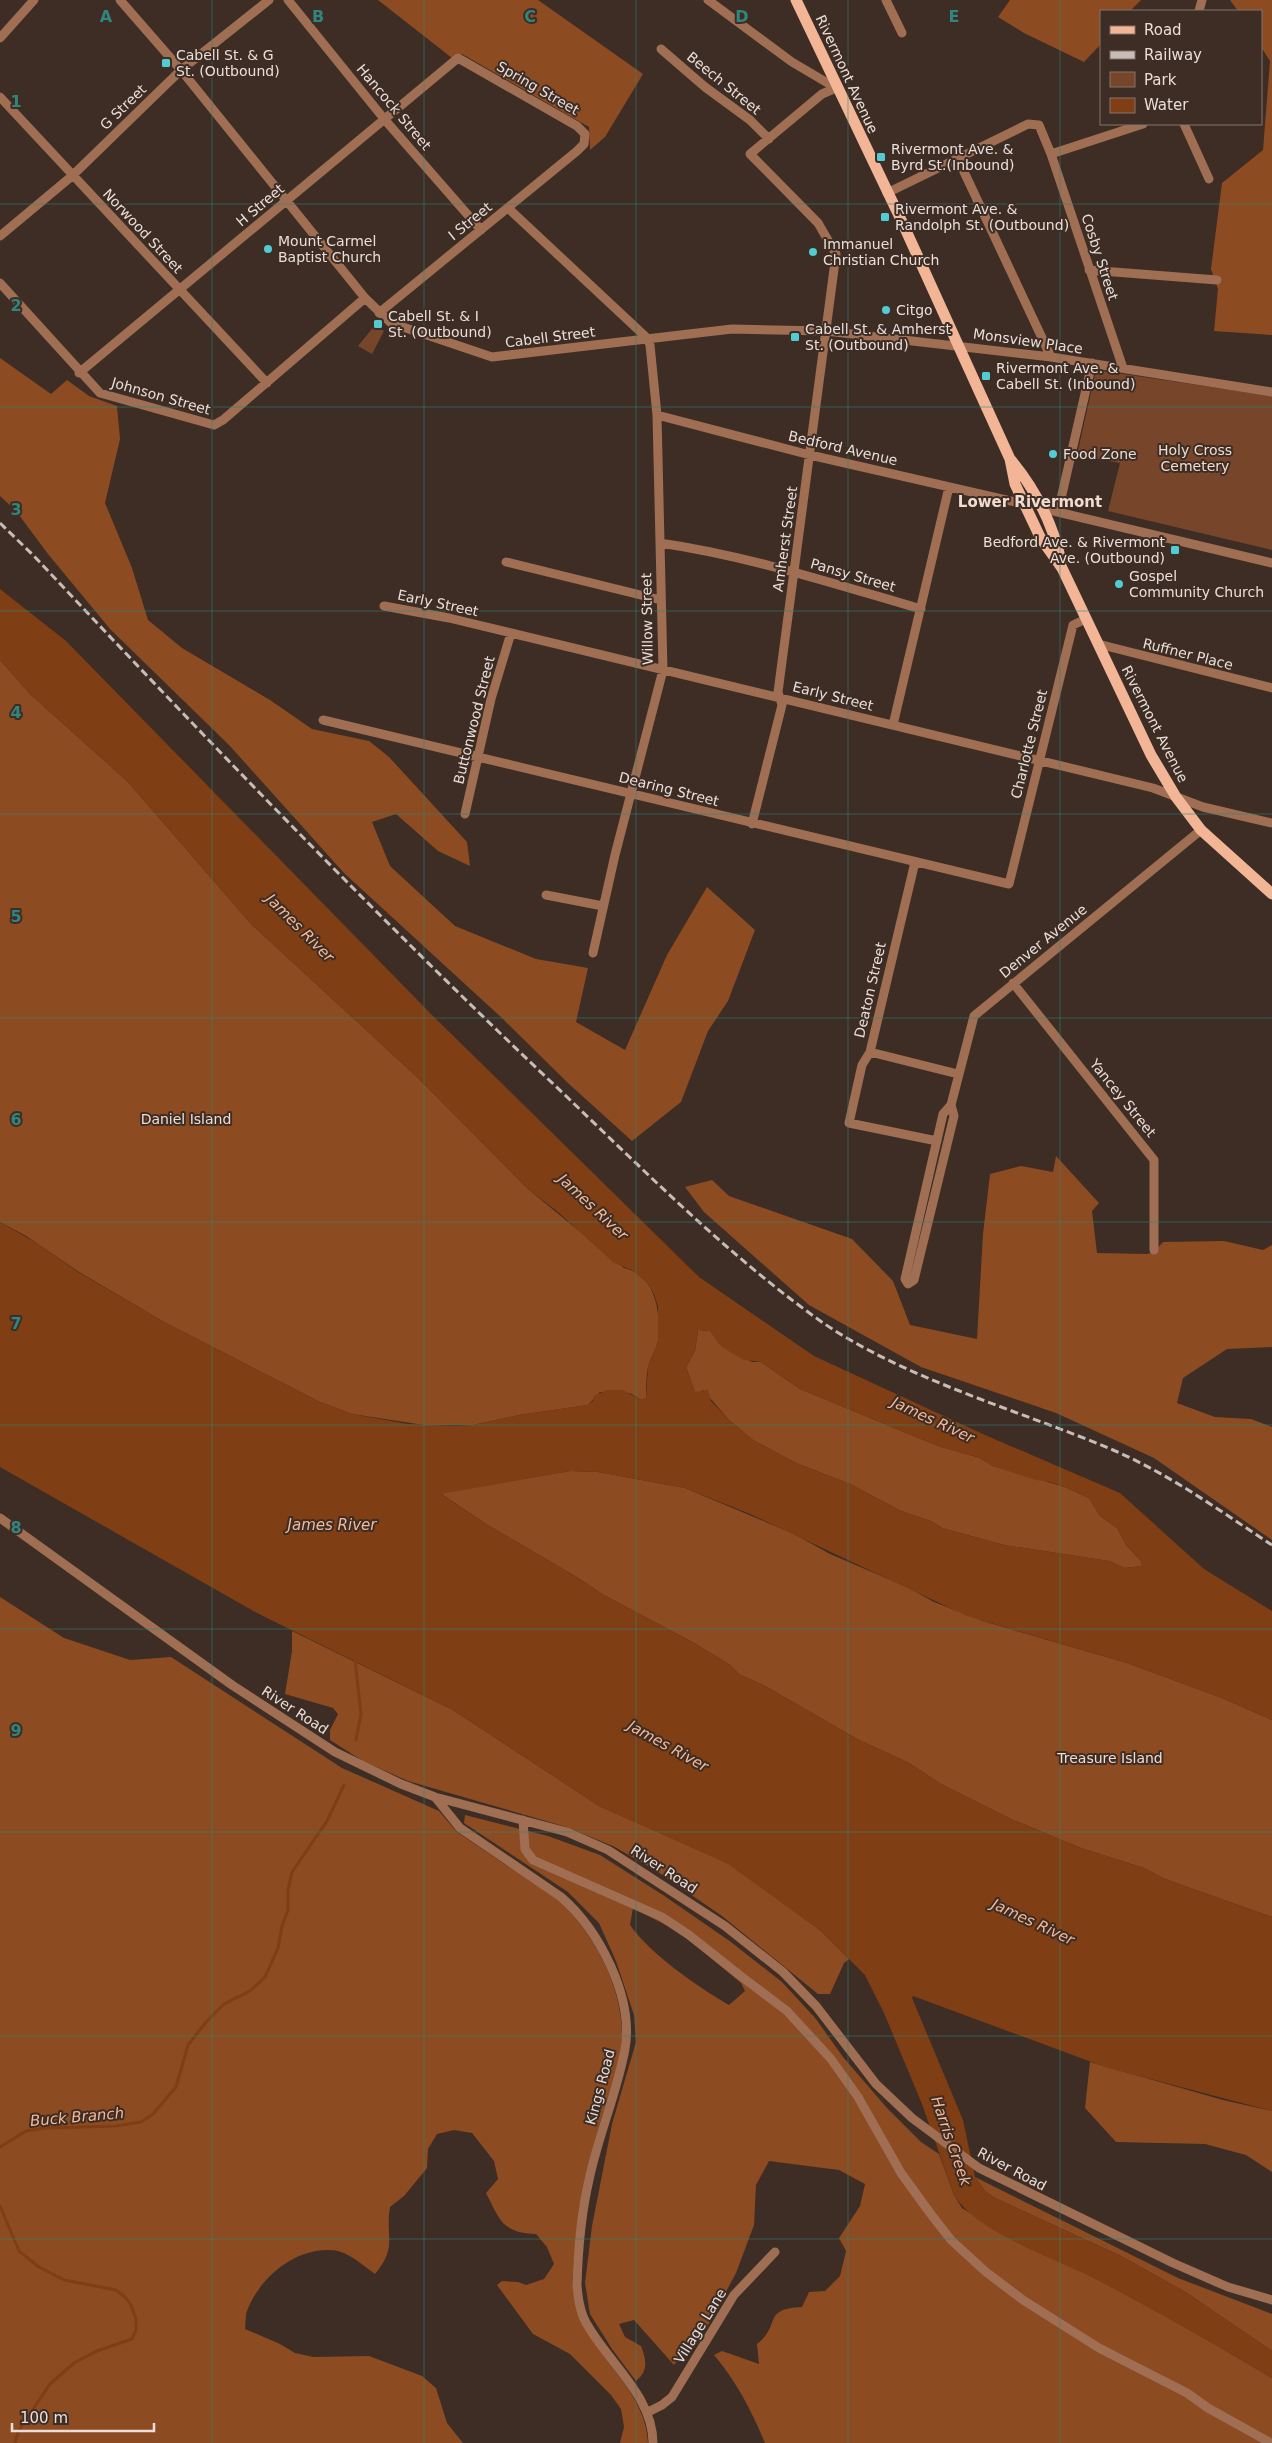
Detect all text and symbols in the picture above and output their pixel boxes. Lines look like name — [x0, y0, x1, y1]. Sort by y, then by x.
text: A — [100, 7, 113, 26]
text: B — [312, 7, 324, 26]
text: C — [524, 7, 536, 26]
text: D — [735, 7, 749, 26]
text: E — [949, 7, 959, 26]
legend — [1100, 10, 1262, 125]
street label: Rivermont Avenue — [812, 12, 882, 136]
text: Road — [1144, 21, 1182, 39]
text: Railway — [1144, 46, 1202, 64]
place label: Cabell St. & G St. (Outbound) — [176, 47, 280, 79]
street label: Beech Street — [684, 48, 765, 118]
marker: Cabell St. & G St. (Outbound) — [160, 57, 172, 69]
street label: Spring Street — [494, 58, 582, 118]
street label: Hancock Street — [353, 61, 435, 154]
text: Park — [1144, 71, 1177, 89]
street label: G Street — [97, 81, 150, 133]
text: 1 — [10, 92, 22, 111]
text: Water — [1144, 96, 1189, 114]
place label: Rivermont Ave. & Byrd St.(Inbound) — [891, 141, 1015, 173]
marker: Rivermont Ave. & Byrd St.(Inbound) — [875, 151, 887, 163]
street label: H Street — [233, 180, 288, 230]
street label: Norwood Street — [100, 186, 186, 277]
street label: I Street — [445, 198, 495, 243]
place label: Rivermont Ave. & Randolph St. (Outbound) — [895, 201, 1069, 233]
marker: Rivermont Ave. & Randolph St. (Outbound) — [879, 211, 891, 223]
street label: Cosby Street — [1079, 212, 1122, 303]
place label: Mount Carmel Baptist Church — [278, 233, 381, 265]
place label: Immanuel Christian Church — [823, 236, 939, 268]
marker: Mount Carmel Baptist Church — [262, 243, 274, 255]
marker: Immanuel Christian Church — [807, 246, 819, 258]
text: 2 — [10, 296, 22, 315]
place label: Citgo — [896, 302, 933, 318]
marker: Citgo — [880, 304, 892, 316]
place label: Cabell St. & I St. (Outbound) — [388, 308, 492, 340]
marker: Cabell St. & I St. (Outbound) — [372, 318, 384, 330]
place label: Cabell St. & Amherst St. (Outbound) — [805, 321, 951, 353]
street label: Cabell Street — [504, 323, 596, 350]
street label: Monsview Place — [972, 325, 1084, 357]
marker: Cabell St. & Amherst St. (Outbound) — [789, 331, 801, 343]
place label: Rivermont Ave. & Cabell St. (Inbound) — [996, 360, 1135, 392]
marker: Rivermont Ave. & Cabell St. (Inbound) — [980, 370, 992, 382]
street label: Johnson Street — [109, 374, 213, 418]
street label: Bedford Avenue — [787, 428, 899, 468]
park label: Holy Cross Cemetery — [1158, 442, 1232, 474]
place label: Food Zone — [1063, 446, 1137, 462]
marker: Food Zone — [1047, 448, 1059, 460]
street label: Amherst Street — [770, 485, 800, 593]
district label: Lower Rivermont — [958, 493, 1102, 511]
text: 3 — [10, 500, 22, 519]
place label: Bedford Ave. & Rivermont Ave. (Outbound) — [983, 534, 1166, 566]
marker: Bedford Ave. & Rivermont Ave. (Outbound) — [1169, 544, 1181, 556]
street label: Pansy Street — [809, 555, 898, 595]
place label: Gospel Community Church — [1129, 568, 1264, 600]
street label: Willow Street — [638, 572, 656, 665]
marker: Gospel Community Church — [1113, 578, 1125, 590]
street label: Early Street — [396, 587, 480, 619]
street label: Ruffner Place — [1141, 635, 1235, 673]
street label: Buttonwood Street — [450, 654, 498, 786]
street label: Rivermont Avenue — [1119, 663, 1191, 785]
street label: Early Street — [791, 678, 875, 714]
street label: Charlotte Street — [1008, 687, 1050, 800]
text: 4 — [10, 703, 22, 722]
street label: Dearing Street — [617, 769, 721, 809]
water label: James River — [260, 888, 338, 966]
street label: Denver Avenue — [996, 901, 1090, 981]
text: 5 — [10, 907, 22, 926]
street label: Deaton Street — [851, 940, 889, 1039]
street label: Yancey Street — [1086, 1055, 1160, 1141]
text: 6 — [10, 1110, 22, 1129]
park label: Daniel Island — [141, 1111, 231, 1127]
water label: James River — [552, 1168, 632, 1244]
text: 7 — [10, 1314, 22, 1333]
water label: James River — [886, 1392, 978, 1447]
water label: James River — [285, 1516, 377, 1534]
text: 8 — [10, 1518, 22, 1537]
street label: River Road — [259, 1683, 331, 1737]
water label: James River — [622, 1715, 712, 1776]
text: 9 — [10, 1721, 22, 1740]
park label: Treasure Island — [1056, 1750, 1163, 1766]
street label: River Road — [628, 1842, 700, 1896]
water label: James River — [986, 1894, 1078, 1949]
street label: Kings Road — [582, 2047, 618, 2127]
water label: Harris Creek — [927, 2094, 975, 2189]
water label: Buck Branch — [29, 2104, 125, 2130]
street label: River Road — [975, 2144, 1049, 2194]
street label: Village Lane — [671, 2286, 729, 2366]
scale bar — [12, 2400, 155, 2432]
text: 100 m — [20, 2409, 68, 2427]

